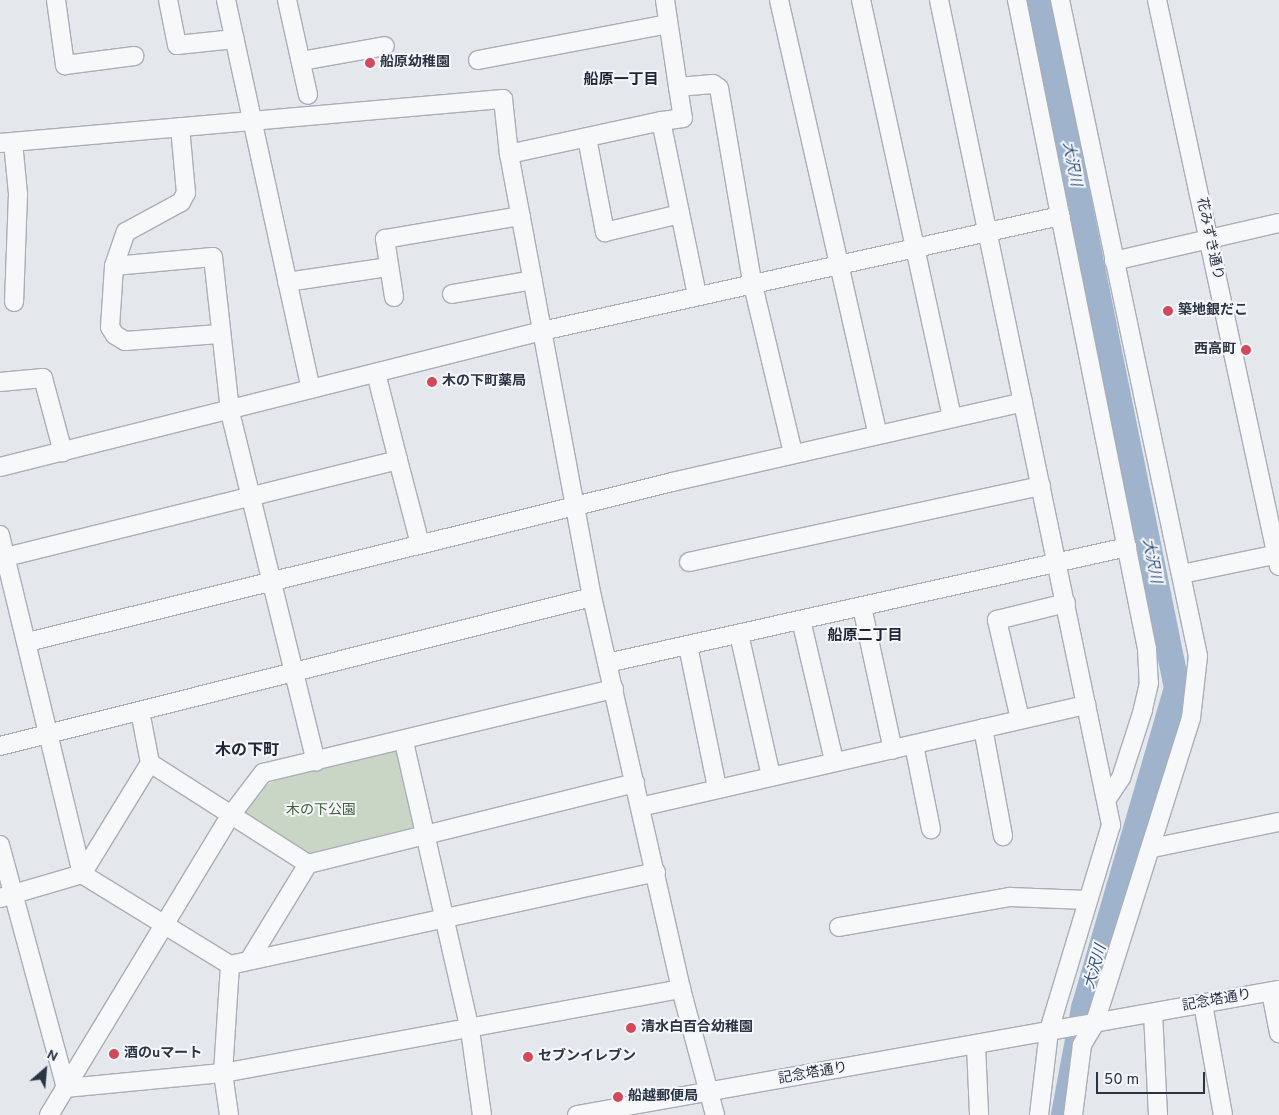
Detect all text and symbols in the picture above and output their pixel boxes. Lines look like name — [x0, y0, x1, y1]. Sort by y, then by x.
place label: 船原幼稚園 — [380, 55, 450, 71]
marker: 船原幼稚園 — [364, 57, 376, 69]
district label: 船原一丁目 — [584, 72, 658, 90]
water label: 大沢川 — [1058, 140, 1084, 188]
street label: 花みずき通り — [1192, 196, 1226, 282]
place label: 築地銀だこ — [1178, 303, 1248, 319]
marker: 築地銀だこ — [1162, 305, 1174, 317]
place label: 西高町 — [1194, 342, 1236, 358]
marker: 西高町 — [1240, 344, 1252, 356]
place label: 木の下町薬局 — [442, 374, 526, 390]
marker: 木の下町薬局 — [426, 376, 438, 388]
water label: 大沢川 — [1138, 537, 1164, 585]
district label: 船原二丁目 — [828, 628, 902, 646]
district label: 木の下町 — [215, 741, 279, 761]
park label: 木の下公園 — [286, 803, 356, 819]
water label: 大沢川 — [1081, 943, 1111, 991]
street label: 記念塔通り — [1181, 987, 1253, 1015]
place label: 清水白百合幼稚園 — [641, 1020, 753, 1036]
marker: 清水白百合幼稚園 — [625, 1022, 637, 1034]
north arrow — [20, 1045, 70, 1095]
text: N — [44, 1046, 60, 1066]
place label: 酒のuマート — [124, 1046, 202, 1062]
marker: 酒のuマート — [108, 1048, 120, 1060]
place label: セブンイレブン — [538, 1049, 636, 1065]
marker: セブンイレブン — [522, 1051, 534, 1063]
street label: 記念塔通り — [777, 1060, 849, 1088]
scale bar — [1099, 1062, 1208, 1094]
text: 50 m — [1104, 1071, 1139, 1090]
place label: 船越郵便局 — [628, 1089, 698, 1105]
marker: 船越郵便局 — [612, 1091, 624, 1103]

